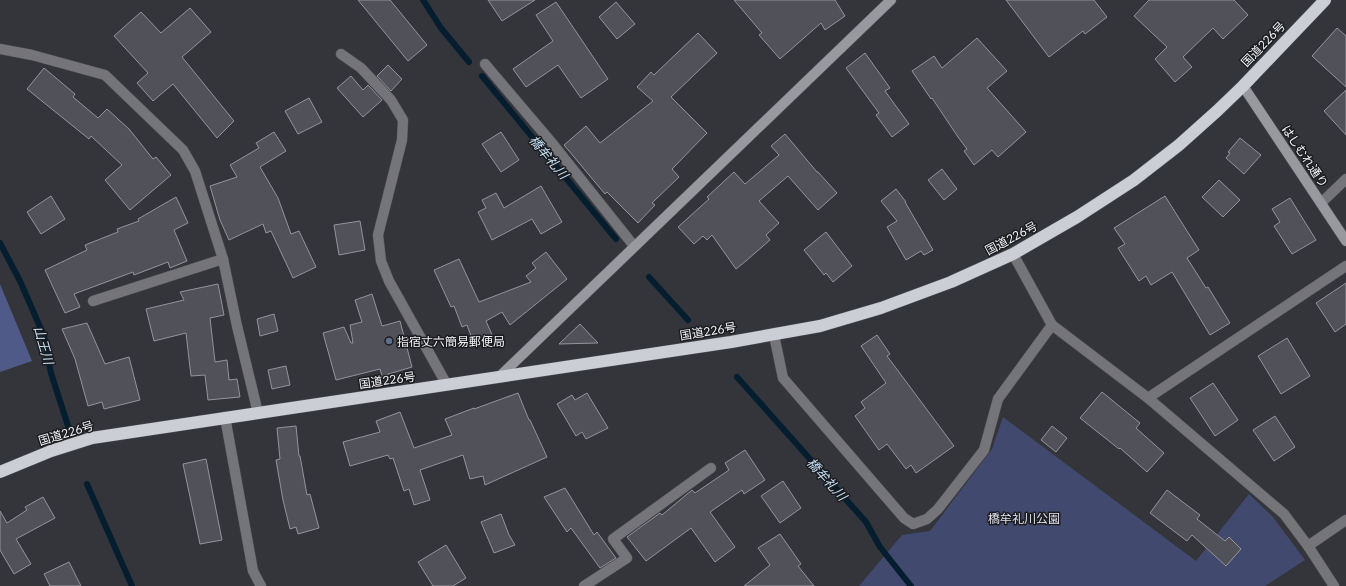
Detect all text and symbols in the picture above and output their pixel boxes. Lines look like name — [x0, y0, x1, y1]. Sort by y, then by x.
street label: 国道226号 — [1238, 18, 1288, 70]
street label: はしむれ通り — [1279, 122, 1331, 190]
water label: 橋牟礼川 — [526, 132, 573, 184]
street label: 国道226号 — [982, 218, 1040, 258]
street label: 国道226号 — [679, 319, 737, 343]
water label: 山王川 — [31, 324, 58, 368]
place label: 指宿丈六簡易郵便局 — [397, 334, 505, 349]
marker: 指宿丈六簡易郵便局 — [384, 336, 394, 346]
street label: 国道226号 — [358, 369, 416, 391]
street label: 国道226号 — [37, 418, 95, 448]
water label: 橋牟礼川 — [804, 454, 852, 505]
park label: 橋牟礼川公園 — [988, 511, 1060, 526]

